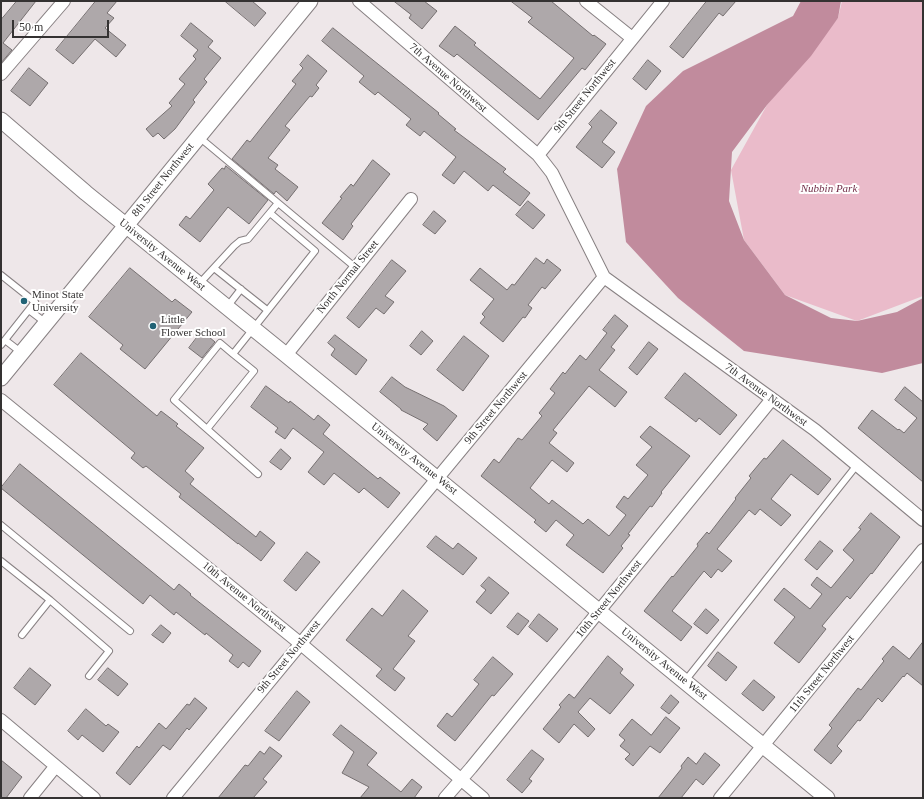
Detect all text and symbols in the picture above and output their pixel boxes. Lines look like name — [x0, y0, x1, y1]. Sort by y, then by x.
scale bar — [14, 12, 111, 38]
text: 50 m — [19, 20, 43, 34]
street label: 7th Avenue Northwest — [406, 41, 490, 115]
street label: 9th Street Northwest — [551, 56, 619, 136]
street label: 8th Street Northwest — [129, 140, 197, 220]
park label: Nubbin Park — [801, 182, 857, 196]
street label: University Avenue West — [116, 216, 208, 294]
street label: North Normal Street — [314, 238, 382, 316]
place label: Minot State University — [32, 288, 84, 314]
marker: Minot State University — [19, 296, 29, 306]
place label: Little Flower School — [161, 313, 225, 339]
marker: Little Flower School — [148, 321, 158, 331]
street label: 7th Avenue Northwest — [722, 361, 810, 429]
street label: 9th Street Northwest — [462, 369, 530, 447]
street label: University Avenue West — [368, 420, 460, 498]
street label: 10th Street Northwest — [573, 557, 645, 641]
street label: 10th Avenue Northwest — [199, 559, 289, 635]
street label: 9th Street Northwest — [255, 618, 323, 696]
street label: University Avenue West — [618, 625, 710, 703]
street label: 11th Street Northwest — [787, 632, 857, 716]

